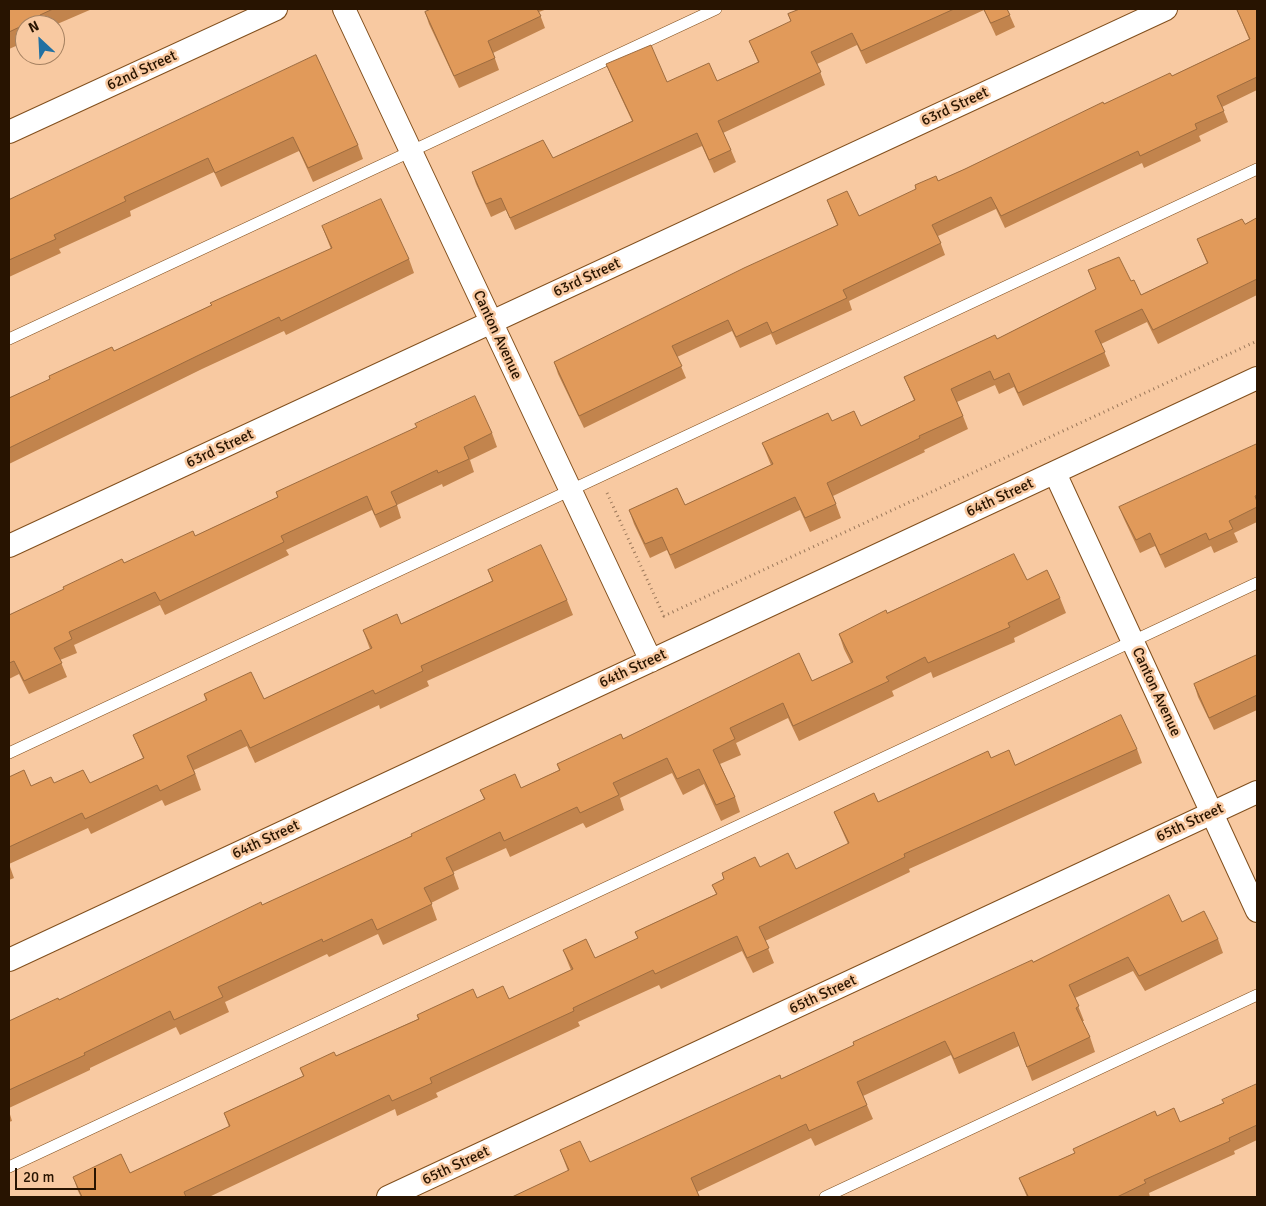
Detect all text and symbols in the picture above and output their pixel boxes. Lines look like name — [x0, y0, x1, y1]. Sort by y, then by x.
north arrow — [15, 15, 65, 65]
text: N — [26, 17, 42, 37]
street label: 62nd Street — [104, 47, 180, 95]
street label: 63rd Street — [919, 84, 991, 130]
street label: 63rd Street — [551, 255, 623, 301]
street label: Canton Avenue — [469, 288, 525, 382]
street label: 63rd Street — [184, 426, 256, 472]
street label: 64th Street — [964, 475, 1036, 521]
street label: Canton Avenue — [1128, 645, 1184, 739]
street label: 64th Street — [597, 646, 669, 692]
street label: 65th Street — [1154, 800, 1226, 846]
street label: 64th Street — [230, 817, 302, 863]
street label: 65th Street — [787, 972, 859, 1018]
street label: 65th Street — [420, 1143, 492, 1189]
scale bar — [18, 1158, 99, 1190]
text: 20 m — [23, 1168, 54, 1186]

